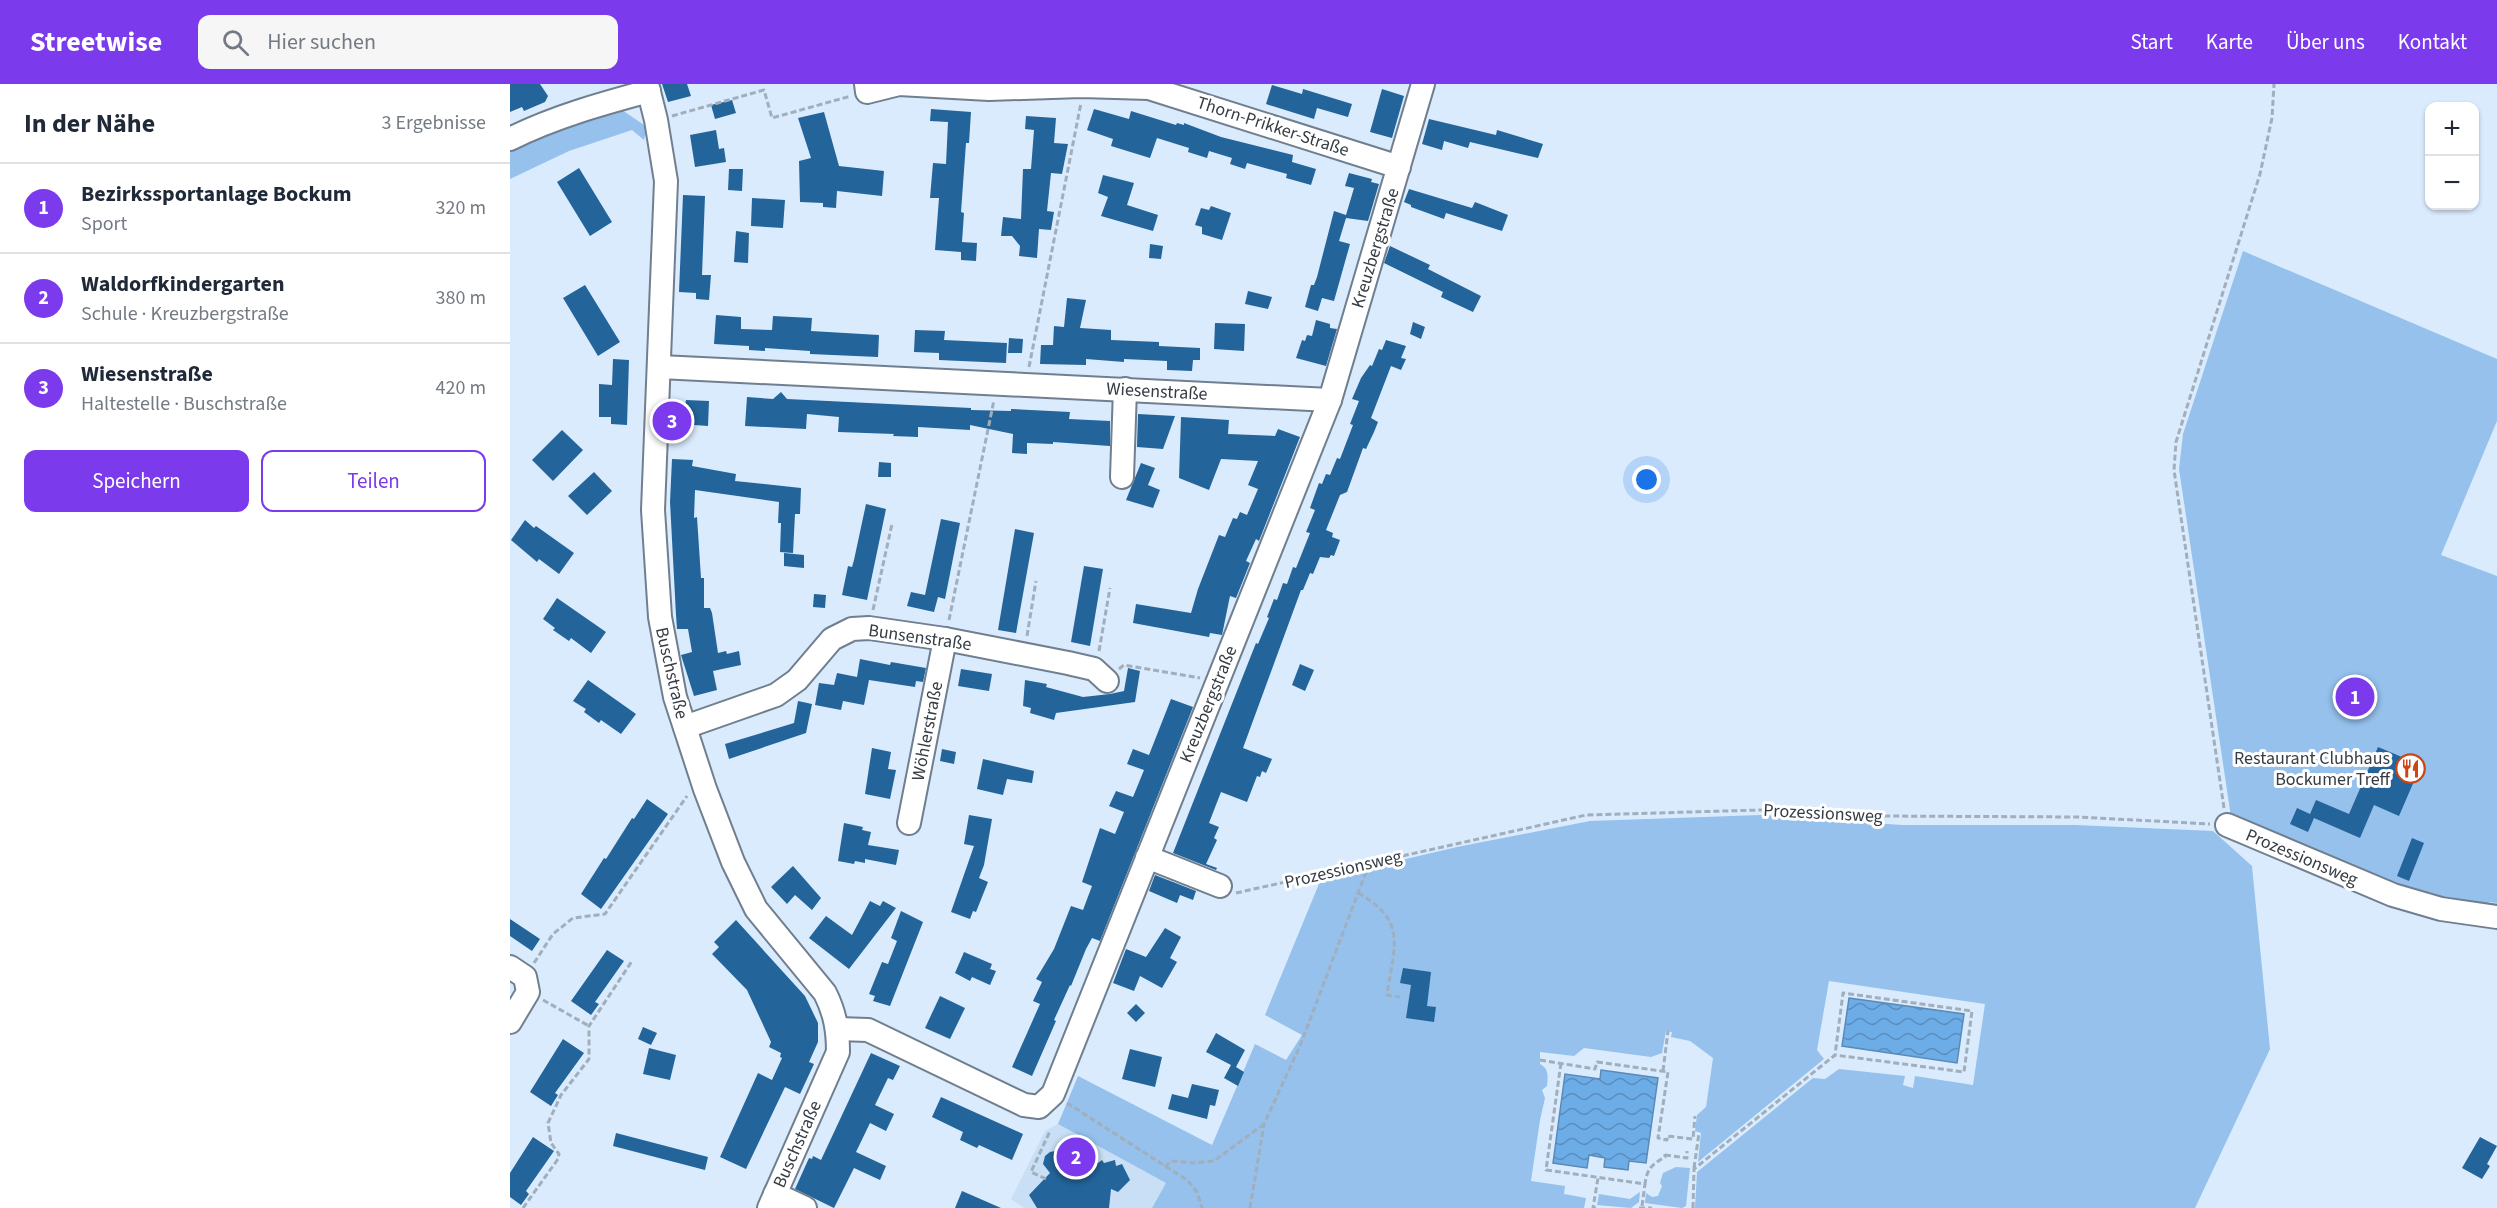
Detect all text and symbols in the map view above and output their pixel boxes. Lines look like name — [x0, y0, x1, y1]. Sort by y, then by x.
search box — [198, 15, 618, 69]
text: Streetwise — [30, 22, 162, 62]
icon: search — [219, 26, 252, 59]
text: Hier suchen — [267, 26, 376, 58]
text: Start — [2130, 27, 2173, 57]
text: Karte — [2206, 27, 2253, 57]
text: Über uns — [2286, 27, 2365, 57]
text: Kontakt — [2398, 27, 2467, 57]
street label: Thorn-Prikker-Straße — [1194, 90, 1352, 163]
map controls — [2425, 102, 2479, 210]
button: + — [2425, 102, 2479, 156]
text: In der Nähe — [24, 105, 155, 142]
text: 3 Ergebnisse — [381, 109, 486, 137]
button: − — [2425, 156, 2479, 210]
text: Bezirkssportanlage Bockum — [81, 178, 352, 210]
street label: Kreuzbergstraße — [1345, 185, 1406, 311]
text: 1 — [38, 194, 49, 222]
text: 320 m — [436, 194, 486, 222]
text: Sport — [81, 210, 127, 238]
text: Waldorfkindergarten — [81, 268, 285, 300]
text: 2 — [38, 284, 49, 312]
text: 380 m — [436, 284, 486, 312]
text: Schule · Kreuzbergstraße — [81, 300, 289, 328]
text: Wiesenstraße — [81, 358, 213, 390]
text: 3 — [38, 374, 49, 402]
text: 420 m — [436, 374, 486, 402]
street label: Wiesenstraße — [1106, 376, 1208, 407]
text: Haltestelle · Buschstraße — [81, 390, 287, 418]
pin: 3 — [652, 398, 692, 444]
button: Speichern — [24, 450, 249, 512]
button: Teilen — [261, 450, 486, 512]
your location — [1632, 465, 1661, 494]
street label: Bunsenstraße — [867, 618, 973, 657]
street label: Buschstraße — [649, 625, 694, 721]
street label: Kreuzbergstraße — [1174, 642, 1243, 767]
pin: 1 — [2336, 674, 2374, 720]
street label: Wöhlerstraße — [906, 679, 949, 783]
place label: Restaurant Clubhaus Bockumer Treff — [2234, 746, 2391, 792]
restaurant icon: Restaurant Clubhaus Bockumer Treff — [2395, 752, 2427, 784]
street label: Prozessionsweg — [1763, 798, 1883, 829]
street label: Prozessionsweg — [2242, 823, 2362, 892]
street label: Prozessionsweg — [1282, 844, 1404, 895]
street label: Buschstraße — [767, 1096, 828, 1192]
pin: 2 — [1056, 1134, 1096, 1180]

